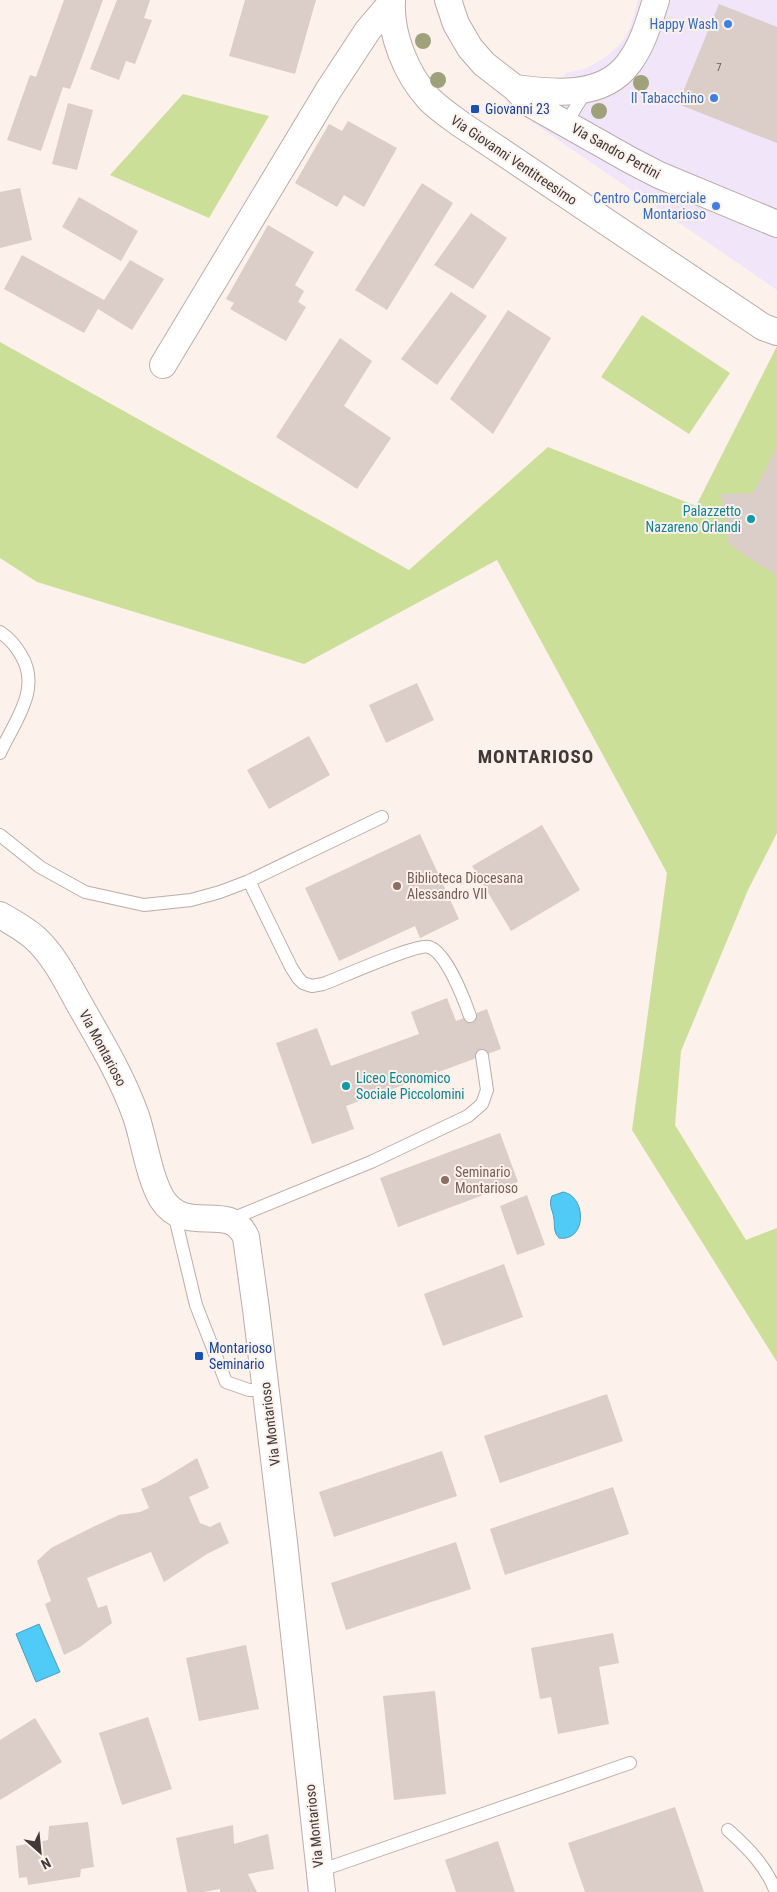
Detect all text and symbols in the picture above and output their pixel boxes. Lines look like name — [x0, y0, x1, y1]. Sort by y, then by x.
place label: Happy Wash — [650, 16, 718, 32]
marker: Happy Wash — [722, 18, 734, 30]
house number: 7 — [716, 61, 722, 74]
place label: Il Tabacchino — [631, 90, 704, 106]
marker: Il Tabacchino — [708, 92, 720, 104]
place label: Giovanni 23 — [485, 101, 550, 117]
marker: Giovanni 23 — [469, 103, 481, 115]
street label: Via Giovanni Ventitreesimo — [448, 112, 580, 208]
street label: Via Sandro Pertini — [569, 120, 663, 182]
place label: Centro Commerciale Montarioso — [593, 190, 706, 222]
marker: Centro Commerciale Montarioso — [710, 200, 722, 212]
place label: Palazzetto Nazareno Orlandi — [646, 503, 741, 535]
marker: Palazzetto Nazareno Orlandi — [745, 513, 757, 525]
district label: MONTARIOSO — [478, 745, 594, 768]
place label: Biblioteca Diocesana Alessandro VII — [407, 870, 523, 902]
marker: Biblioteca Diocesana Alessandro VII — [391, 880, 403, 892]
street label: Via Montarioso — [76, 1007, 130, 1089]
place label: Liceo Economico Sociale Piccolomini — [356, 1070, 465, 1102]
marker: Liceo Economico Sociale Piccolomini — [340, 1080, 352, 1092]
place label: Seminario Montarioso — [455, 1164, 518, 1196]
marker: Seminario Montarioso — [439, 1174, 451, 1186]
place label: Montarioso Seminario — [209, 1340, 272, 1372]
marker: Montarioso Seminario — [193, 1350, 205, 1362]
street label: Via Montarioso — [257, 1381, 283, 1467]
street label: Via Montarioso — [302, 1783, 326, 1869]
north arrow — [15, 1827, 65, 1877]
text: N — [38, 1855, 53, 1873]

